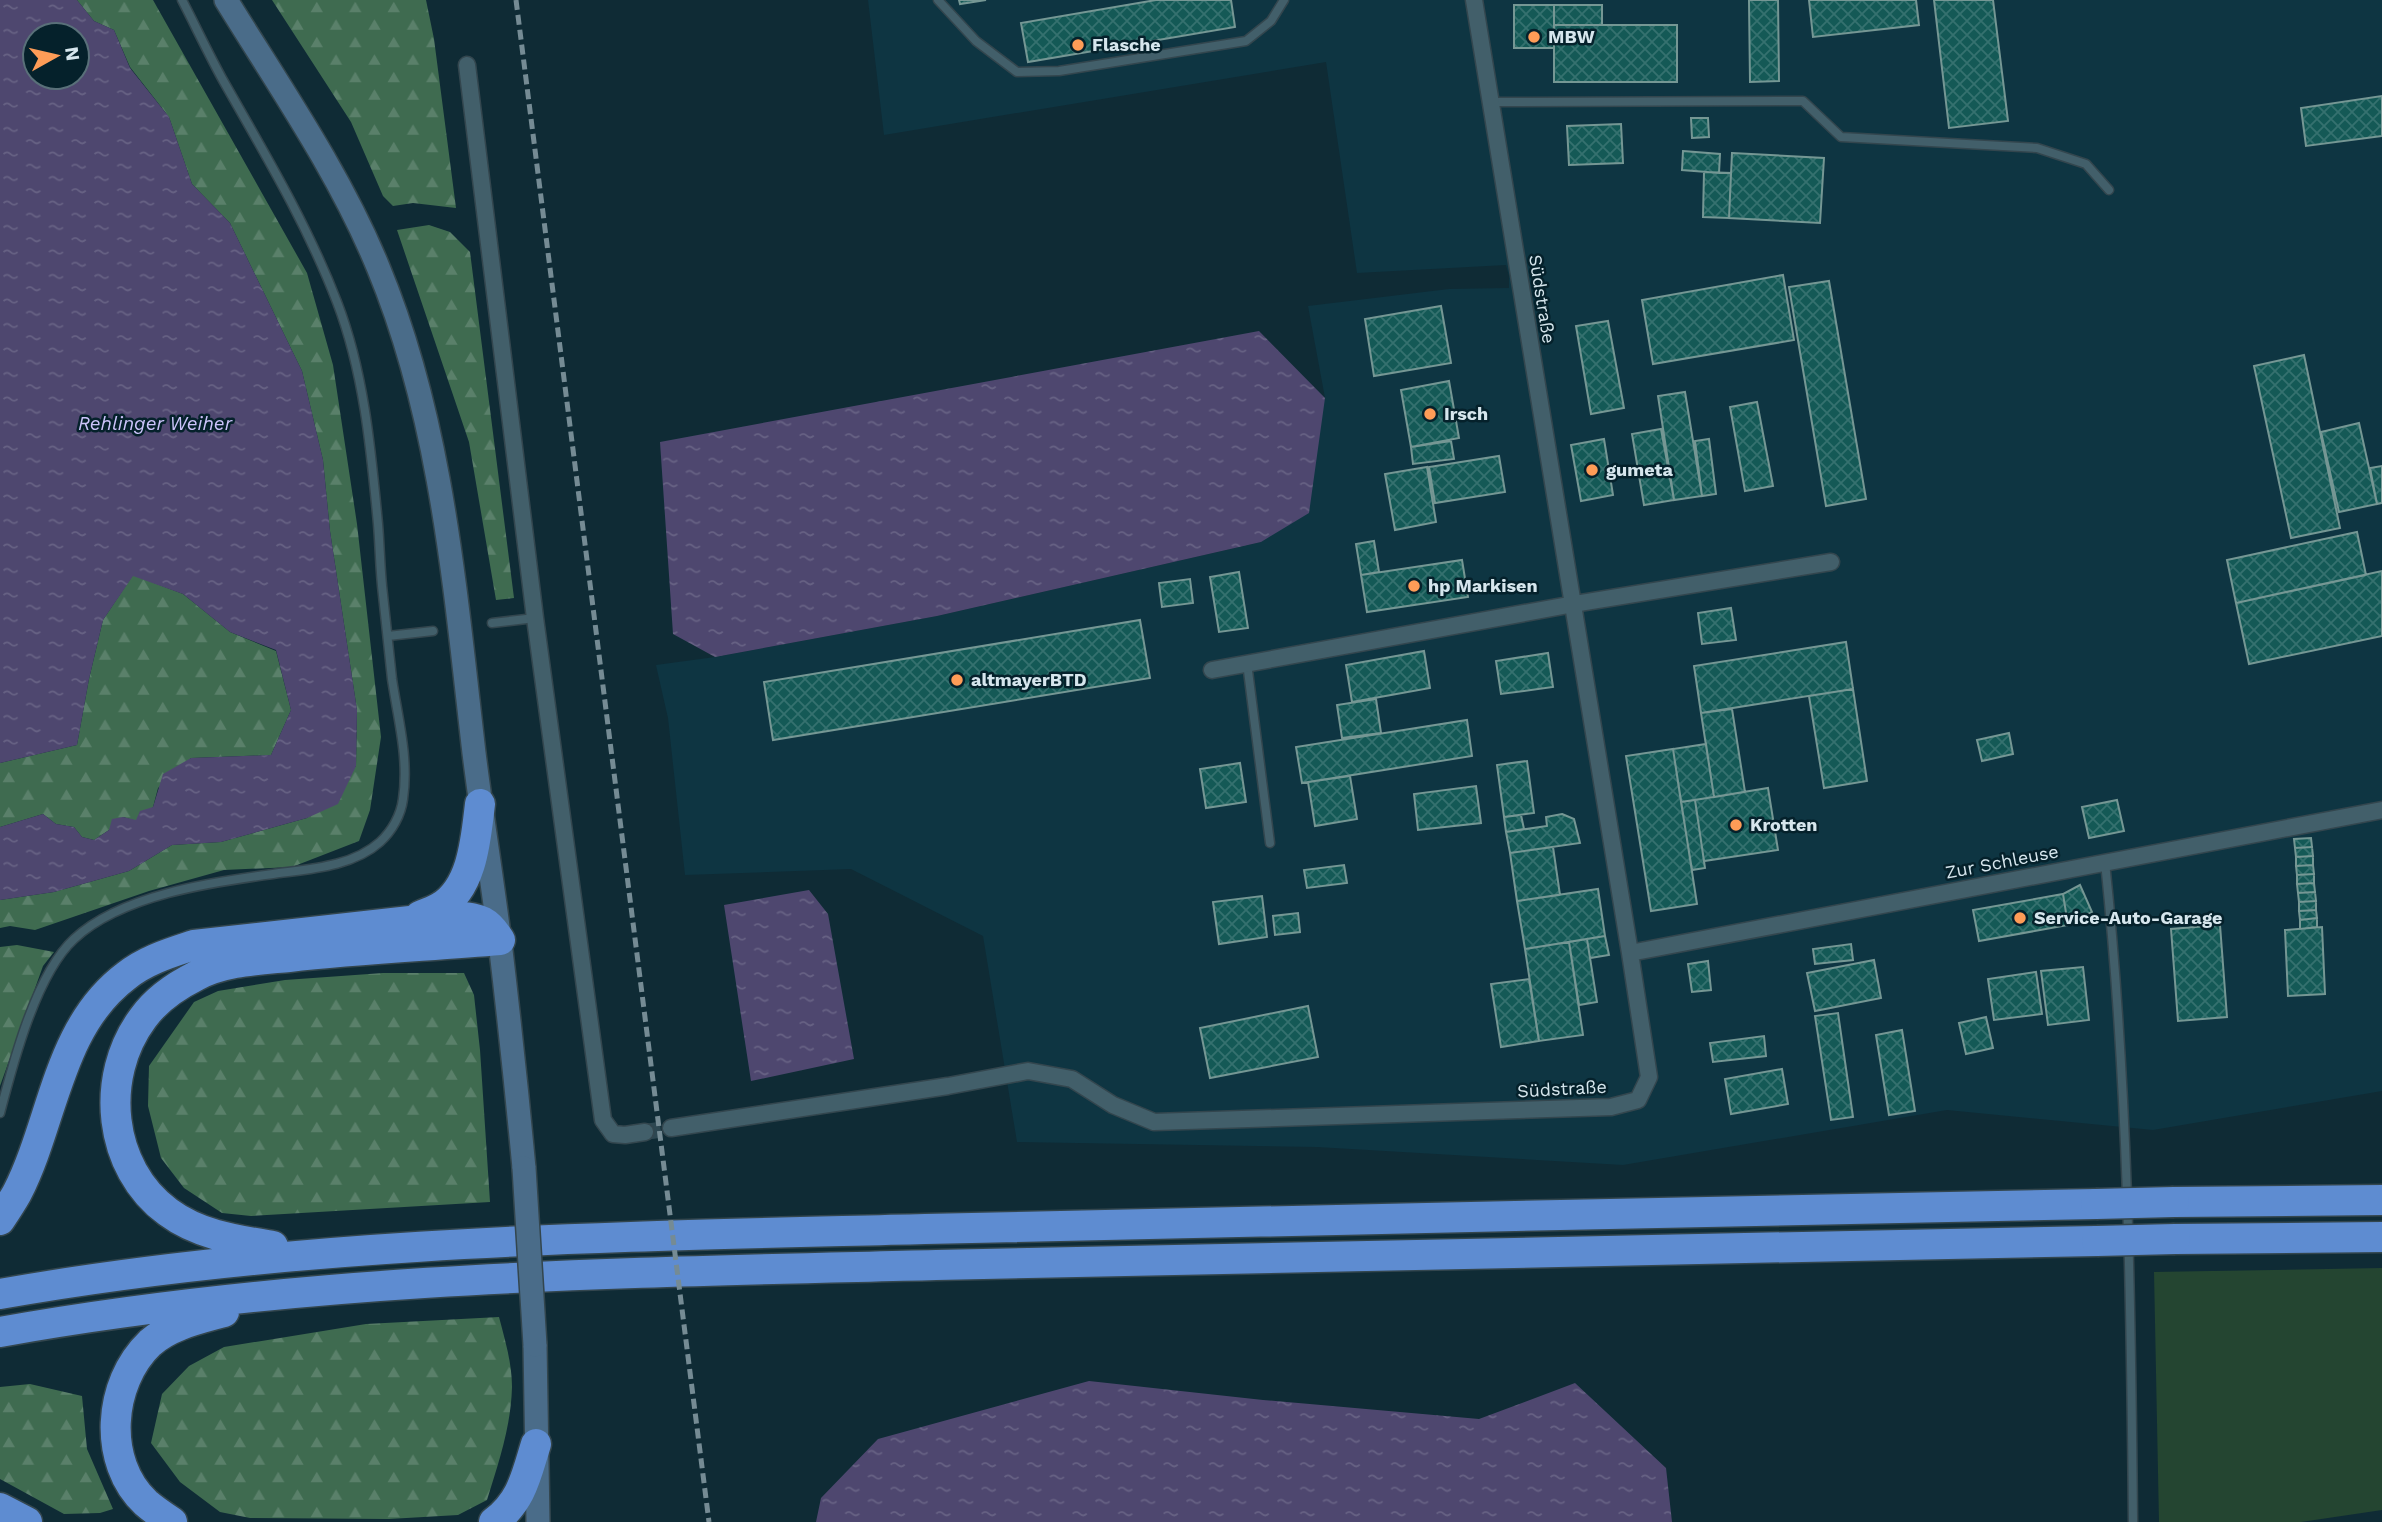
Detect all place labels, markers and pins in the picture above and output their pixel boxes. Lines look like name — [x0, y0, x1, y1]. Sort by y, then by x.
place label: MBW — [1548, 26, 1595, 47]
marker: MBW — [1526, 29, 1542, 45]
place label: Flasche — [1092, 34, 1161, 55]
marker: Flasche — [1070, 37, 1086, 53]
place label: Irsch — [1444, 403, 1488, 424]
marker: Irsch — [1422, 406, 1438, 422]
place label: gumeta — [1606, 459, 1673, 480]
marker: gumeta — [1584, 462, 1600, 478]
place label: hp Markisen — [1428, 575, 1538, 596]
marker: hp Markisen — [1406, 578, 1422, 594]
place label: altmayerBTD — [971, 669, 1087, 690]
marker: altmayerBTD — [949, 672, 965, 688]
place label: Krotten — [1750, 814, 1817, 835]
marker: Krotten — [1728, 817, 1744, 833]
place label: Service-Auto-Garage — [2034, 907, 2222, 928]
marker: Service-Auto-Garage — [2012, 910, 2028, 926]

